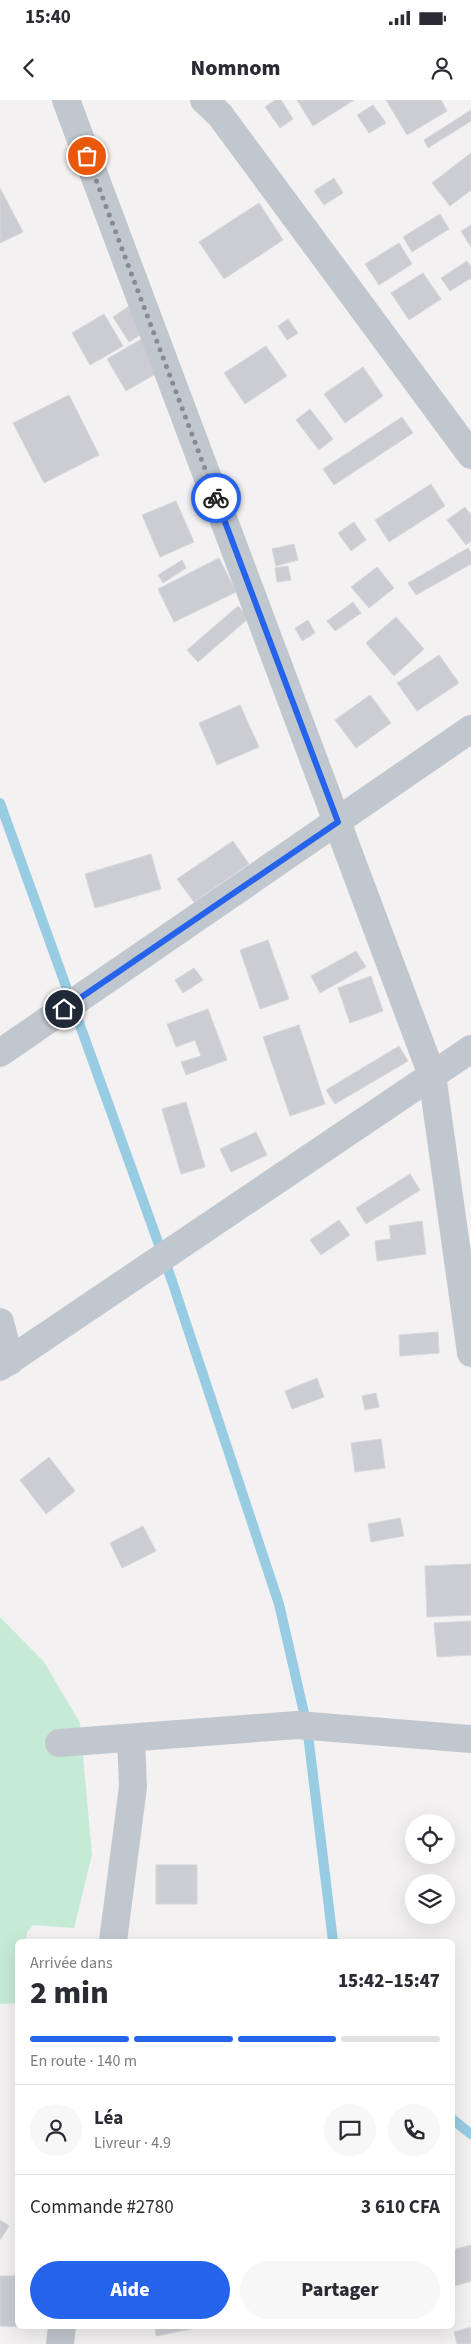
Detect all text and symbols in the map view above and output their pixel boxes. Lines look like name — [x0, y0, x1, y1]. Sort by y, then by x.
text: 15:40 — [25, 4, 71, 31]
text: Nomnom — [191, 52, 280, 84]
icon: back — [15, 54, 43, 82]
icon: person — [428, 54, 456, 82]
pin — [66, 135, 108, 177]
icon: bag — [73, 142, 101, 170]
courier — [191, 473, 241, 523]
icon: bike — [202, 484, 230, 512]
pin — [43, 988, 85, 1030]
icon: home — [50, 995, 78, 1023]
map controls — [405, 1814, 455, 1924]
button: locate — [405, 1814, 455, 1864]
button: layers — [405, 1874, 455, 1924]
text: Arrivée dans — [30, 1952, 113, 1974]
text: 15:42–15:47 — [338, 1968, 440, 1995]
text: 2 min — [30, 1970, 109, 2016]
text: En route · 140 m — [30, 2050, 137, 2072]
button: person — [30, 2104, 82, 2156]
button: chat — [324, 2104, 376, 2156]
button: phone — [388, 2104, 440, 2156]
text: Léa — [94, 2105, 123, 2132]
text: Livreur · 4.9 — [94, 2132, 171, 2154]
text: Commande #2780 — [30, 2194, 174, 2221]
text: 3 610 CFA — [361, 2194, 440, 2221]
button: Aide — [30, 2261, 230, 2319]
button: Partager — [240, 2261, 440, 2319]

